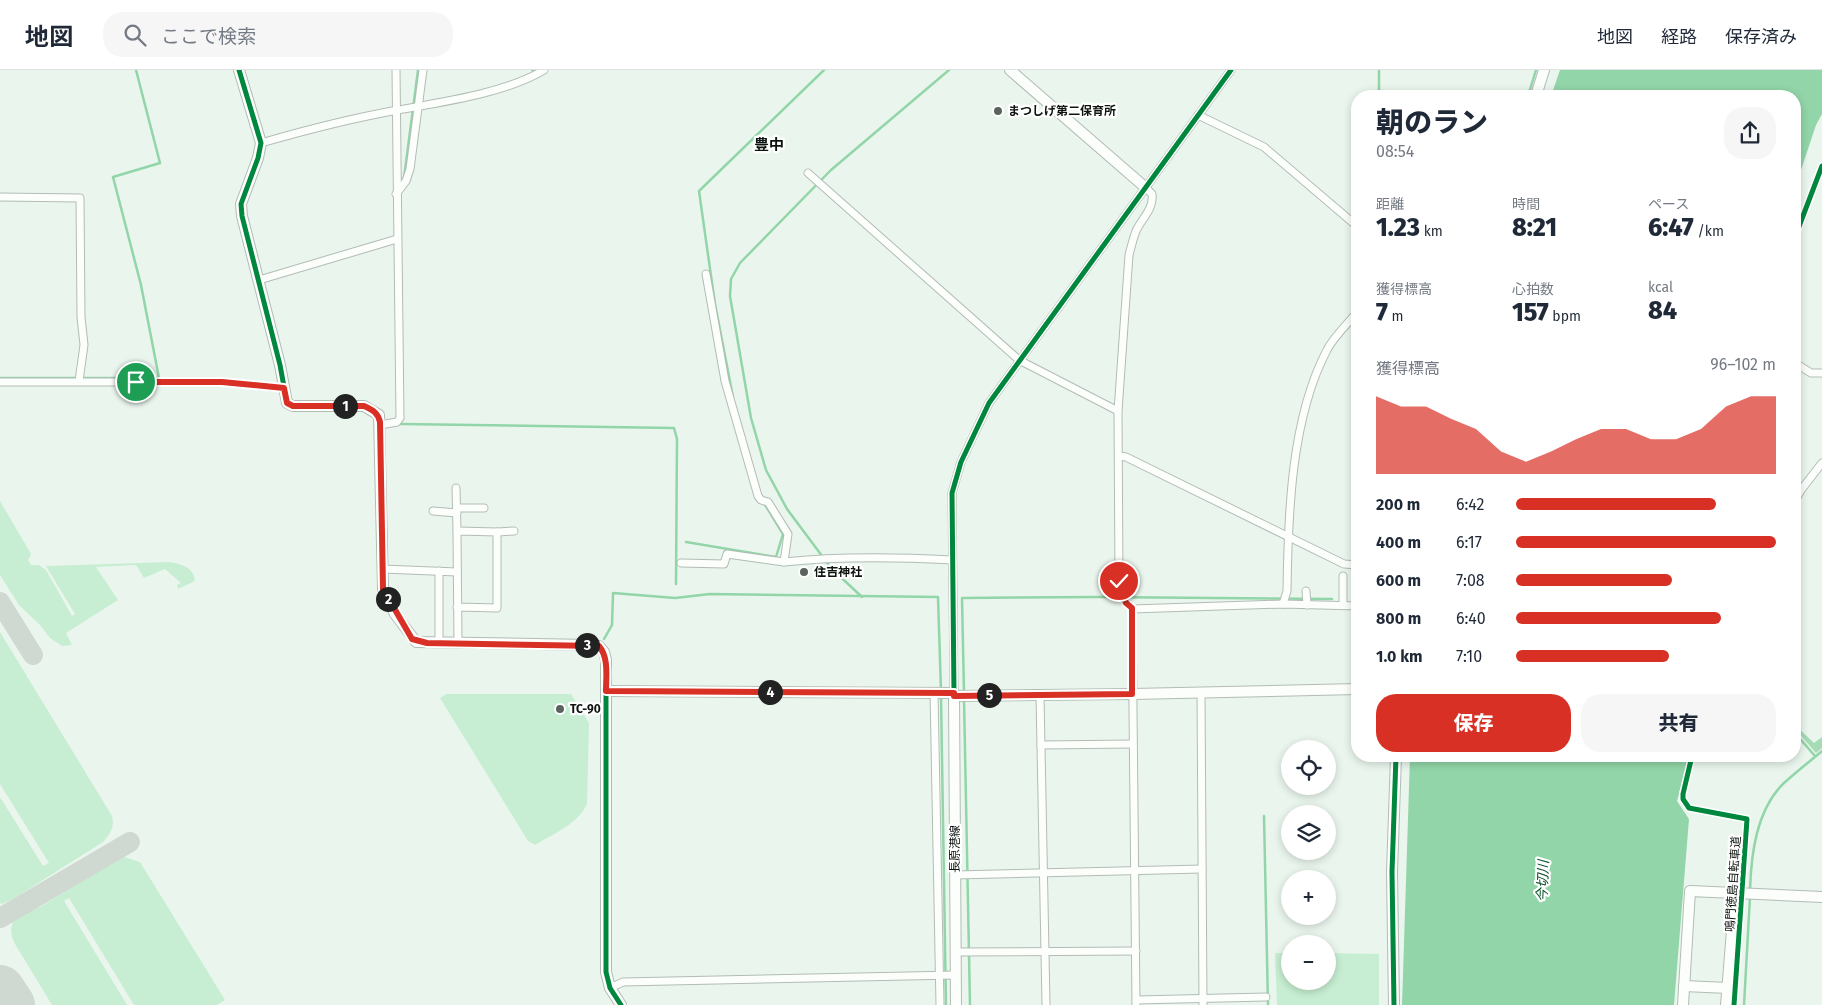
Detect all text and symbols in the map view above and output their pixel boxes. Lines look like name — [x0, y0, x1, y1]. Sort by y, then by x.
search box — [103, 12, 453, 57]
icon: search — [121, 21, 149, 49]
text: 地図 — [25, 23, 73, 51]
text: ここで検索 — [161, 25, 256, 48]
text: 地図 — [1597, 26, 1633, 48]
text: 経路 — [1661, 26, 1697, 48]
text: 保存済み — [1725, 26, 1797, 48]
place label: まつしげ第二保育所 — [1008, 104, 1116, 118]
marker: まつしげ第二保育所 — [992, 105, 1004, 117]
text: 朝のラン — [1376, 106, 1488, 139]
button: share — [1724, 107, 1776, 159]
district label: 豊中 — [754, 136, 784, 154]
text: 08:54 — [1376, 142, 1414, 161]
text: 距離 — [1376, 196, 1404, 213]
text: 時間 — [1512, 196, 1540, 213]
text: ペース — [1648, 196, 1689, 213]
text: 1.23 — [1376, 213, 1420, 243]
text: 8:21 — [1512, 213, 1557, 243]
text: 6:47 — [1648, 213, 1694, 243]
text: km — [1420, 223, 1443, 240]
text: /km — [1694, 223, 1724, 240]
text: kcal — [1648, 279, 1673, 296]
text: 獲得標高 — [1376, 281, 1432, 298]
text: 心拍数 — [1512, 281, 1554, 298]
text: 84 — [1648, 296, 1677, 326]
text: 7 — [1376, 298, 1388, 328]
text: 157 — [1512, 298, 1549, 328]
text: m — [1388, 308, 1404, 325]
text: bpm — [1549, 308, 1581, 325]
text: 96–102 m — [1710, 355, 1776, 374]
text: 獲得標高 — [1376, 359, 1440, 378]
pin — [115, 361, 157, 403]
icon: arrive — [122, 368, 150, 396]
pin: 1 — [332, 394, 358, 418]
text: 1 — [342, 398, 349, 415]
text: 200 m — [1376, 495, 1420, 514]
text: 6:42 — [1456, 495, 1484, 514]
text: 400 m — [1376, 533, 1421, 552]
text: 6:17 — [1456, 533, 1482, 552]
pin — [1098, 560, 1140, 602]
place label: 住吉神社 — [814, 565, 862, 579]
marker: 住吉神社 — [798, 566, 810, 578]
icon: check — [1105, 567, 1133, 595]
text: 600 m — [1376, 571, 1421, 590]
text: 7:08 — [1456, 571, 1485, 590]
pin: 2 — [376, 586, 400, 612]
text: 2 — [385, 591, 392, 608]
text: 800 m — [1376, 609, 1421, 628]
text: 6:40 — [1456, 609, 1486, 628]
pin: 3 — [574, 632, 600, 658]
text: 3 — [584, 637, 591, 654]
text: 1.0 km — [1376, 647, 1423, 666]
text: 7:10 — [1456, 647, 1482, 666]
pin: 4 — [758, 680, 782, 704]
pin: 5 — [976, 682, 1002, 708]
text: 4 — [767, 684, 774, 701]
text: 5 — [986, 687, 993, 704]
button: 保存 — [1376, 694, 1571, 752]
button: 共有 — [1581, 694, 1776, 752]
place label: TC-90 — [570, 702, 601, 716]
marker: TC-90 — [554, 703, 566, 715]
map controls — [1281, 740, 1336, 990]
button: locate — [1281, 740, 1336, 795]
button: layers — [1281, 805, 1336, 860]
street label: 長原港線 — [948, 825, 962, 873]
street label: 鳴門徳島自転車道 — [1723, 836, 1743, 932]
water label: 今切川 — [1534, 858, 1552, 902]
button: + — [1281, 870, 1336, 925]
button: − — [1281, 935, 1336, 990]

